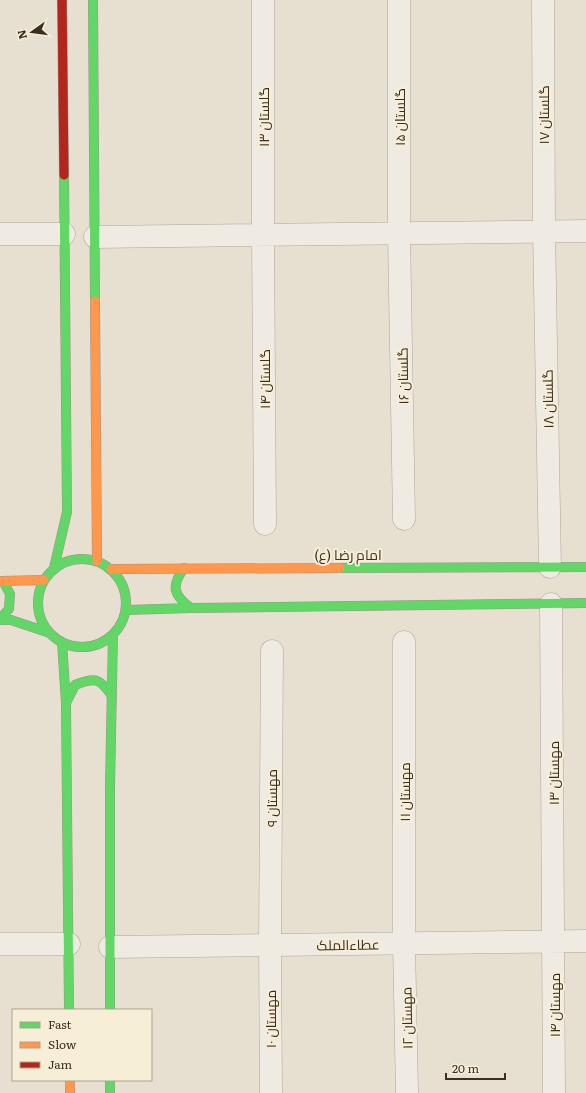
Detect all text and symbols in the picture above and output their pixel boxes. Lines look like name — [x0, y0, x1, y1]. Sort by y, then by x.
north arrow — [12, 12, 52, 52]
text: N — [12, 28, 30, 41]
street label: گلستان ۱۷ — [533, 85, 553, 145]
street label: گلستان ۱۳ — [253, 87, 273, 147]
street label: گلستان ۱۵ — [389, 88, 409, 146]
street label: گلستان ۱۶ — [392, 347, 412, 405]
street label: گلستان ۱۴ — [254, 349, 274, 409]
street label: گلستان ۱۸ — [536, 369, 558, 429]
street label: امام رضا (ع) — [314, 544, 382, 565]
street label: مهستان ۱۳ — [543, 741, 563, 805]
street label: مهستان ۱۱ — [394, 762, 414, 822]
street label: مهستان ۹ — [261, 769, 281, 827]
street label: عطاءالملک — [316, 933, 380, 955]
street label: مهستان ۱۴ — [544, 973, 564, 1037]
street label: مهستان ۱۲ — [395, 987, 417, 1049]
street label: مهستان ۱۰ — [260, 990, 280, 1048]
legend — [12, 1009, 152, 1081]
text: Fast — [48, 1015, 72, 1033]
text: Slow — [48, 1035, 77, 1053]
text: Jam — [48, 1055, 73, 1073]
scale bar — [446, 1055, 505, 1081]
text: 20 m — [452, 1059, 479, 1077]

